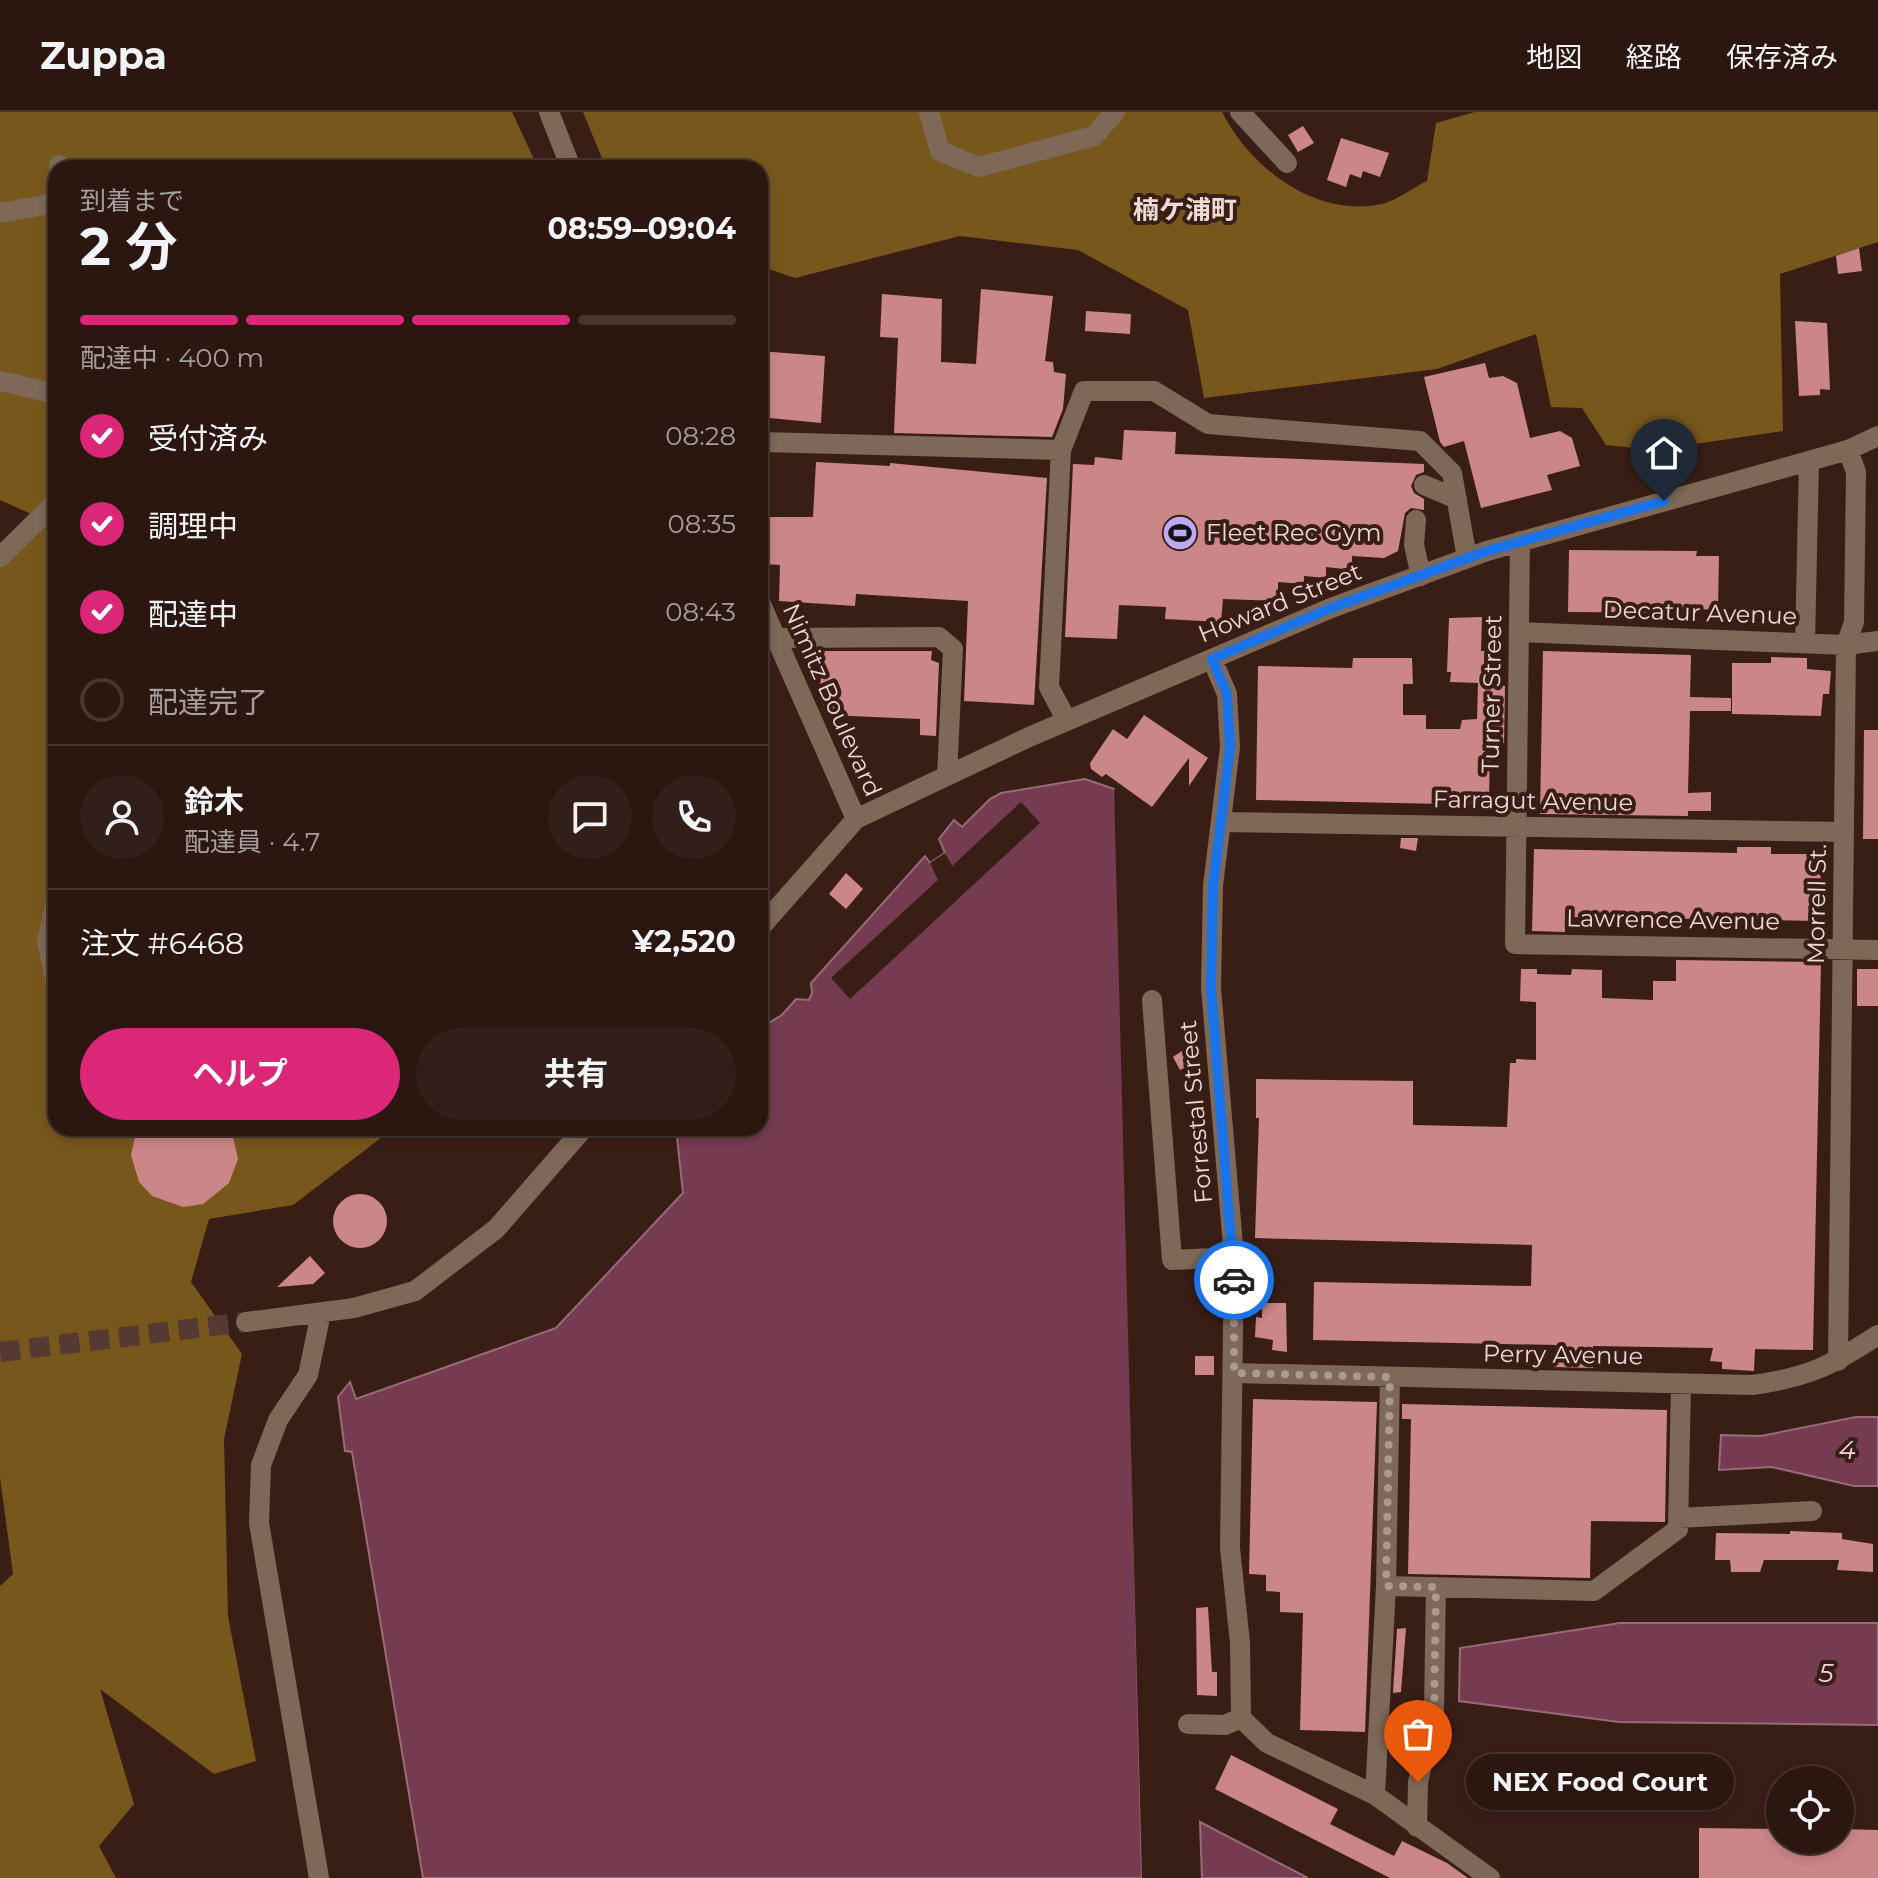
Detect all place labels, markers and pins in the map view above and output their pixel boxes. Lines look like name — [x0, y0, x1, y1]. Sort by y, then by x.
pin — [1630, 419, 1698, 501]
sports icon: Fleet Rec Gym — [1161, 514, 1199, 552]
place label: Fleet Rec Gym — [1206, 518, 1381, 547]
pin — [1384, 1700, 1452, 1782]
callout: NEX Food Court — [1466, 1754, 1734, 1810]

